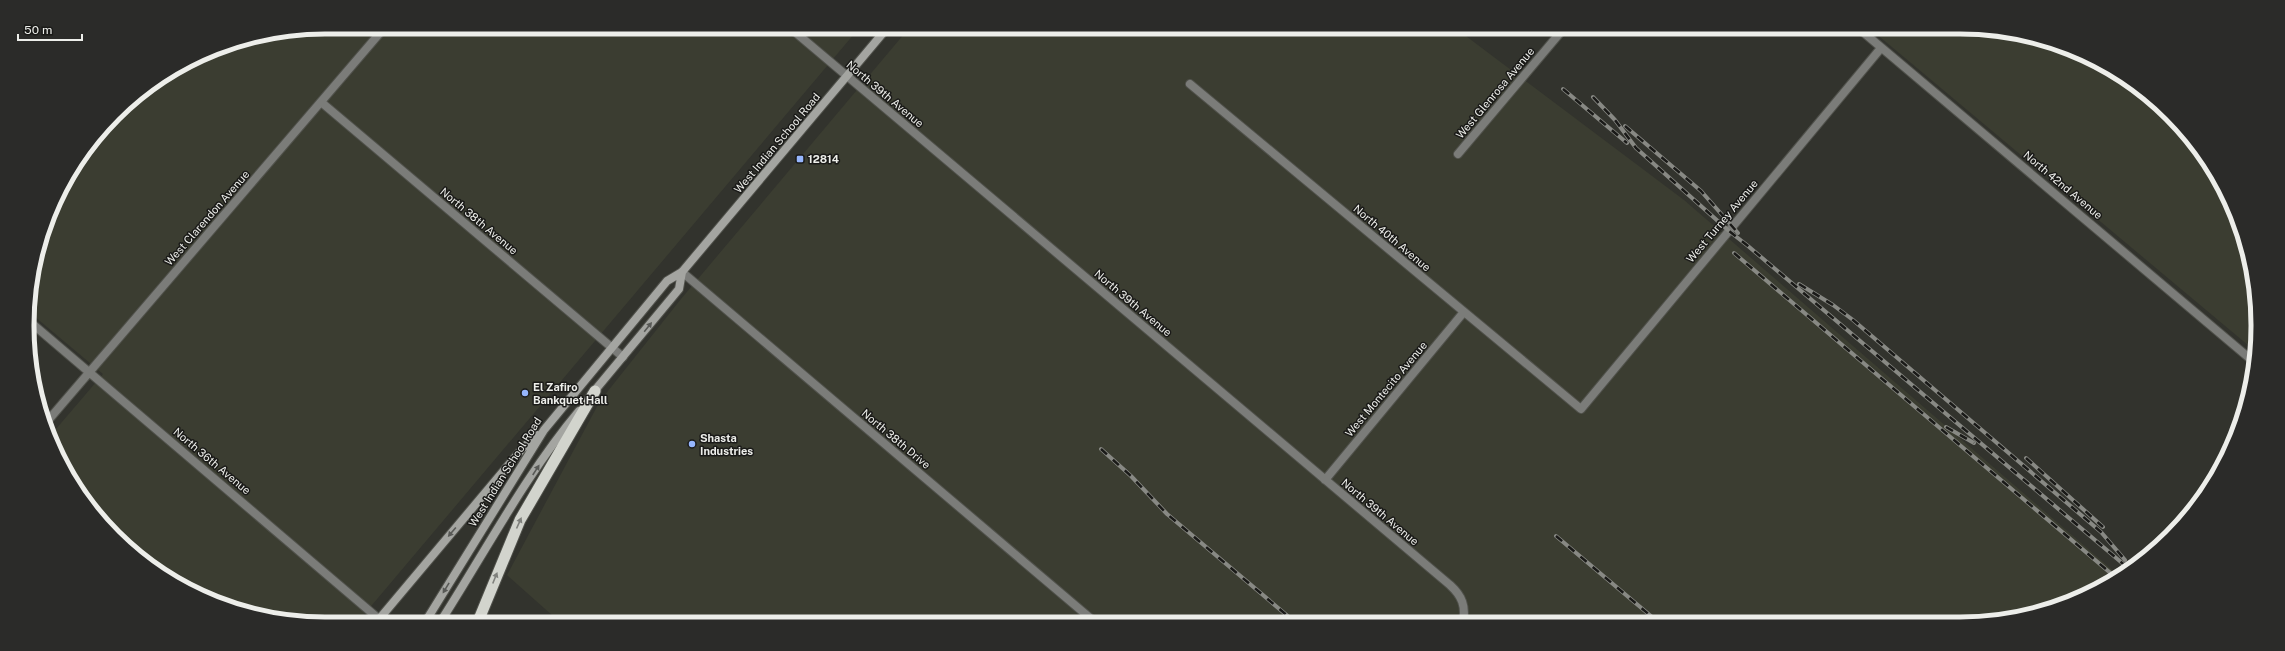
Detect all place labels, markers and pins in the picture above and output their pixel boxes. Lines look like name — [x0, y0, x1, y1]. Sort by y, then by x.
place label: 12814 — [808, 153, 839, 165]
marker: 12814 — [795, 154, 805, 164]
place label: El Zafiro Bankquet Hall — [533, 381, 608, 406]
marker: El Zafiro Bankquet Hall — [520, 388, 530, 398]
place label: Shasta Industries — [700, 432, 753, 457]
marker: Shasta Industries — [687, 439, 697, 449]

